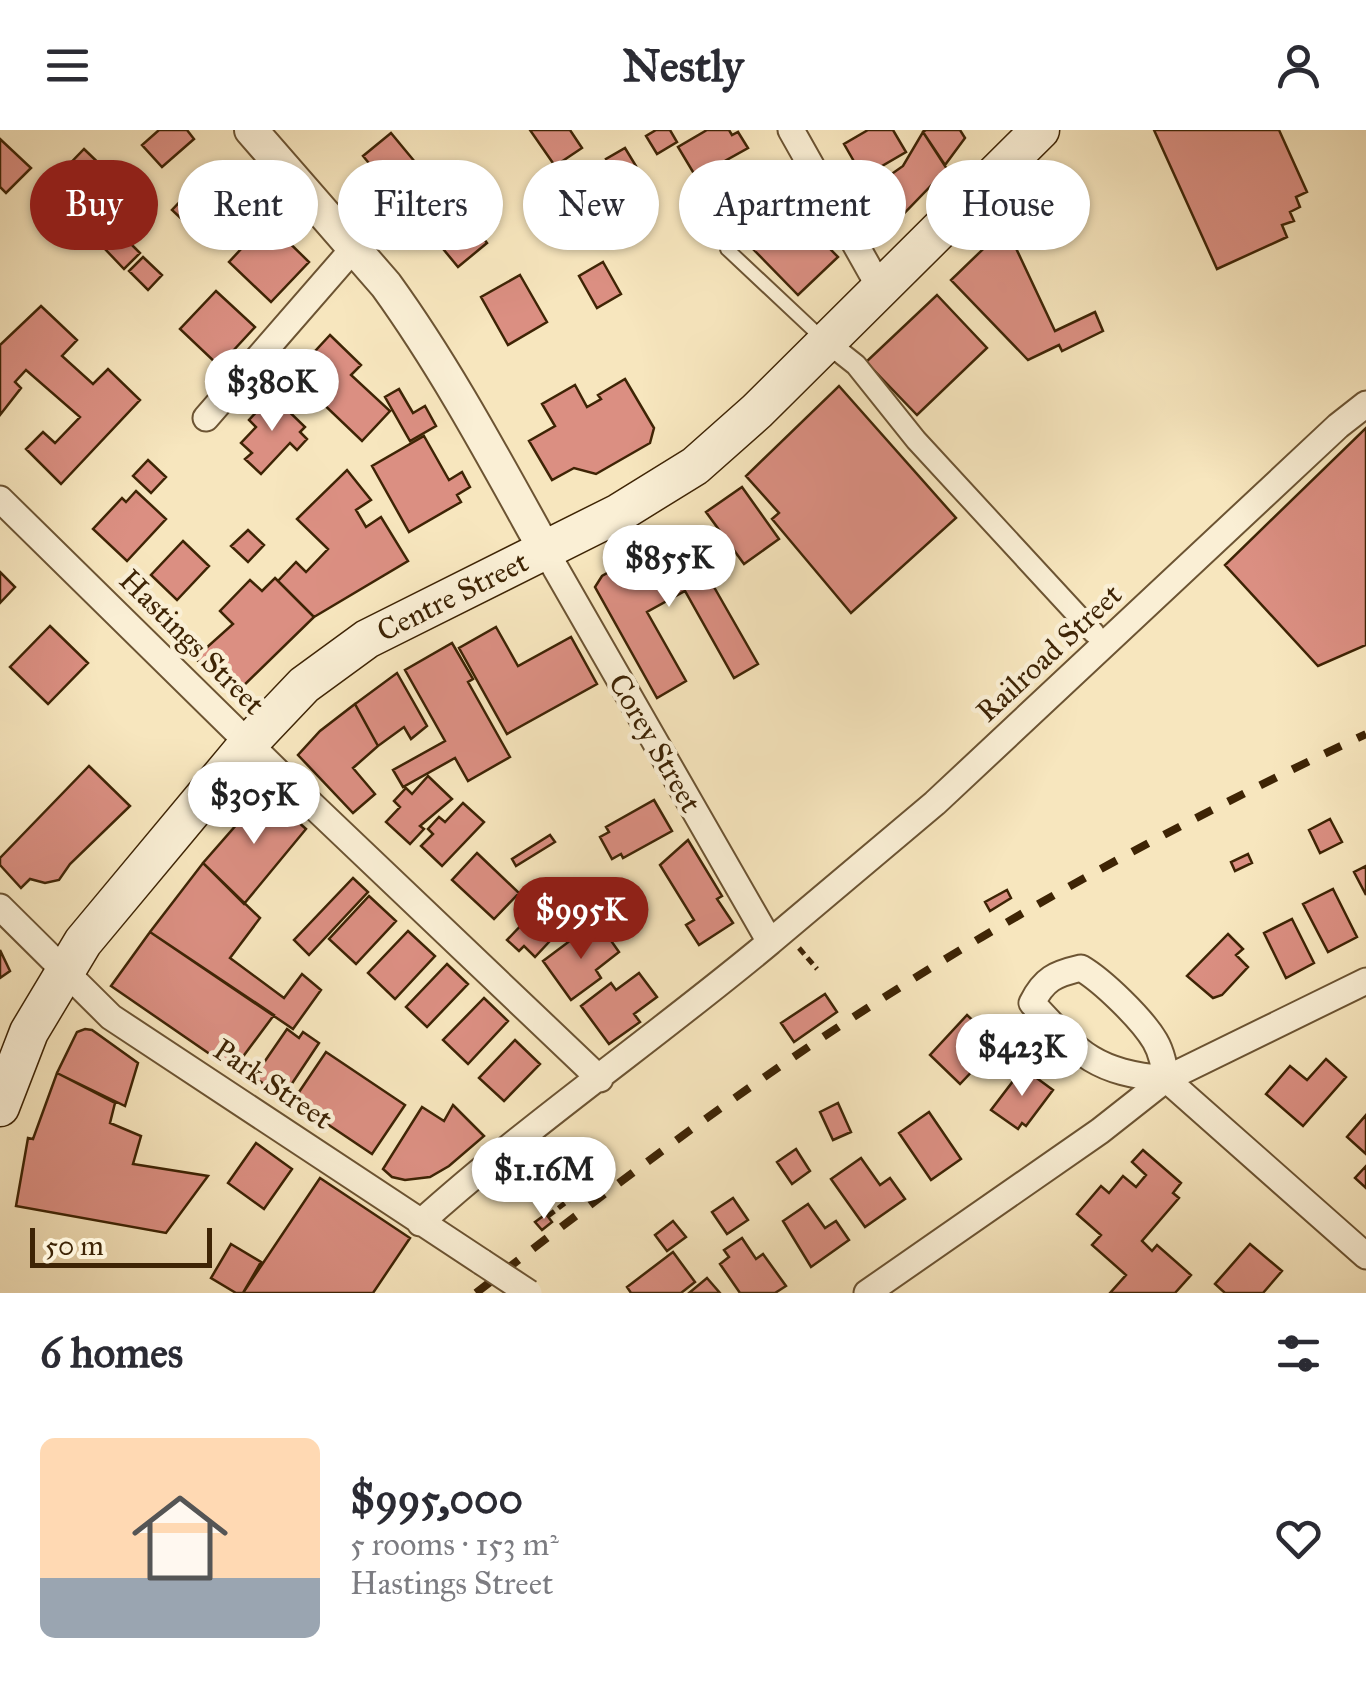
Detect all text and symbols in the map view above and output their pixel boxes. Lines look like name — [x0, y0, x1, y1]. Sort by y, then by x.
icon: menu — [40, 38, 95, 93]
text: Nestly — [622, 38, 744, 93]
icon: person — [1271, 38, 1326, 93]
chip: Buy — [30, 160, 158, 250]
chip: Rent — [178, 160, 318, 250]
chip: Filters — [338, 160, 503, 250]
chip: New — [523, 160, 659, 250]
chip: Apartment — [679, 160, 906, 250]
chip: House — [926, 160, 1090, 250]
pin: $380K — [202, 349, 342, 434]
text: $380K — [227, 362, 317, 401]
pin: $855K — [599, 525, 739, 610]
text: $855K — [625, 538, 713, 577]
street label: Centre Street — [371, 543, 534, 649]
street label: Hastings Street — [112, 562, 272, 722]
street label: Railroad Street — [969, 576, 1129, 729]
street label: Corey Street — [601, 667, 709, 819]
pin: $305K — [184, 762, 324, 847]
text: $305K — [210, 775, 298, 814]
pin: $995K — [511, 877, 651, 962]
text: $995K — [535, 890, 627, 929]
pin: $423K — [952, 1014, 1092, 1099]
text: $423K — [978, 1027, 1066, 1066]
street label: Park Street — [207, 1031, 339, 1137]
pin: $1.16M — [463, 1137, 625, 1222]
text: $1.16M — [494, 1150, 594, 1189]
scale bar — [30, 1223, 212, 1268]
text: 50 m — [45, 1228, 104, 1263]
icon: filters — [1271, 1326, 1326, 1381]
text: 6 homes — [40, 1327, 183, 1379]
text: $995,000 — [350, 1473, 523, 1525]
icon: home — [120, 1478, 240, 1598]
icon: heart — [1271, 1511, 1326, 1566]
text: 5 rooms · 153 m² — [350, 1525, 559, 1564]
text: Hastings Street — [350, 1564, 553, 1603]

